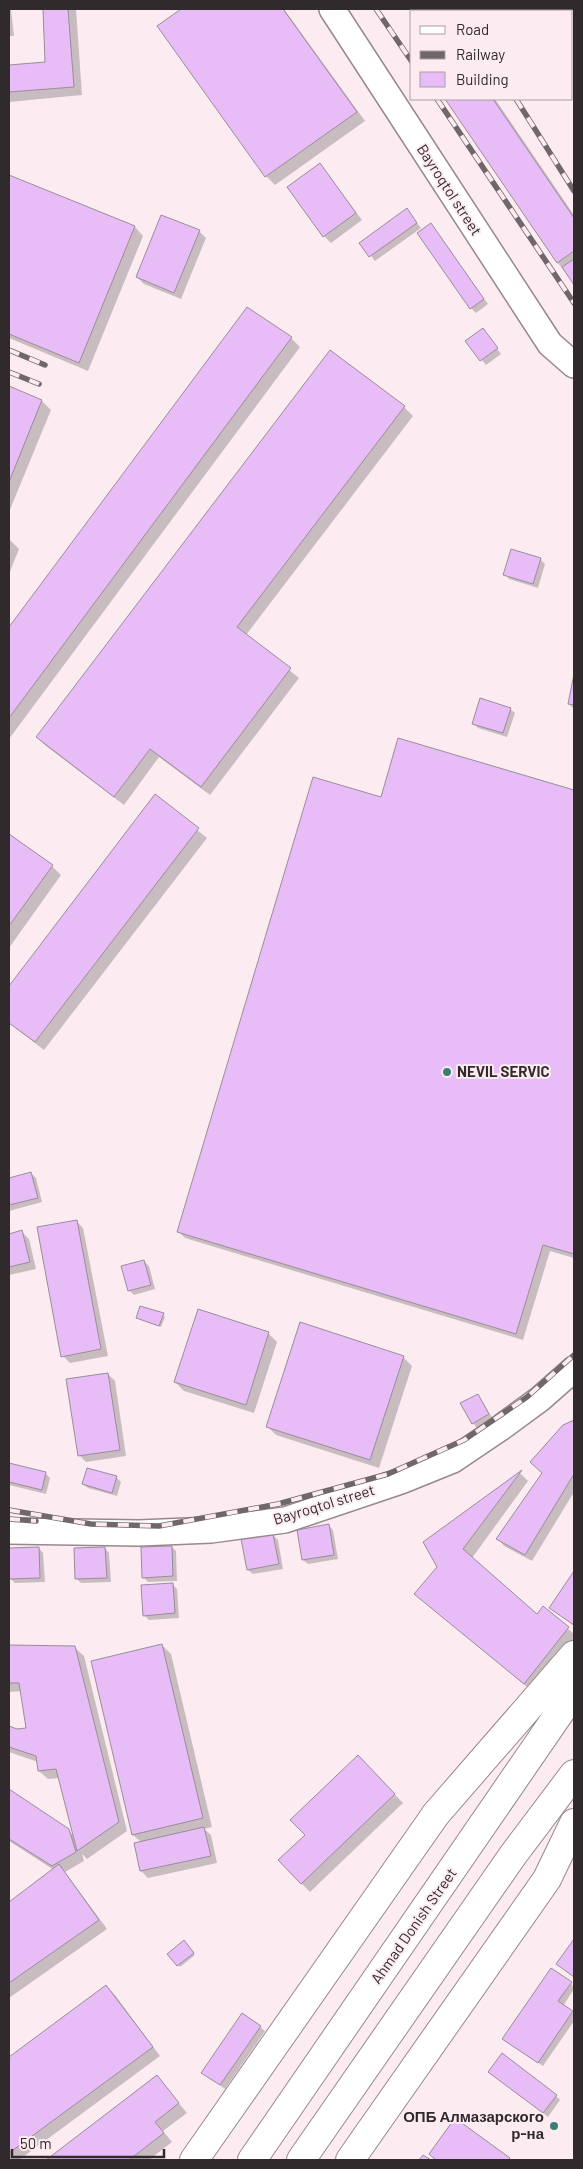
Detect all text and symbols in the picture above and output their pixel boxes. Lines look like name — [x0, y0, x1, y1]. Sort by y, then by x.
legend — [410, 10, 573, 100]
text: Road — [456, 20, 489, 38]
text: Railway — [456, 45, 505, 63]
text: Building — [456, 70, 509, 88]
street label: Bayroqtol street — [414, 141, 486, 238]
place label: NEVIL SERVIC — [457, 1062, 550, 1080]
marker: NEVIL SERVIC — [441, 1066, 453, 1078]
street label: Bayroqtol street — [271, 1480, 377, 1528]
street label: Ahmad Donish Street — [367, 1864, 460, 1987]
place label: ОПБ Алмазарского р-на — [403, 2107, 545, 2142]
marker: ОПБ Алмазарского р-на — [548, 2120, 560, 2132]
scale bar — [12, 2126, 165, 2158]
text: 50 m — [20, 2134, 52, 2152]

